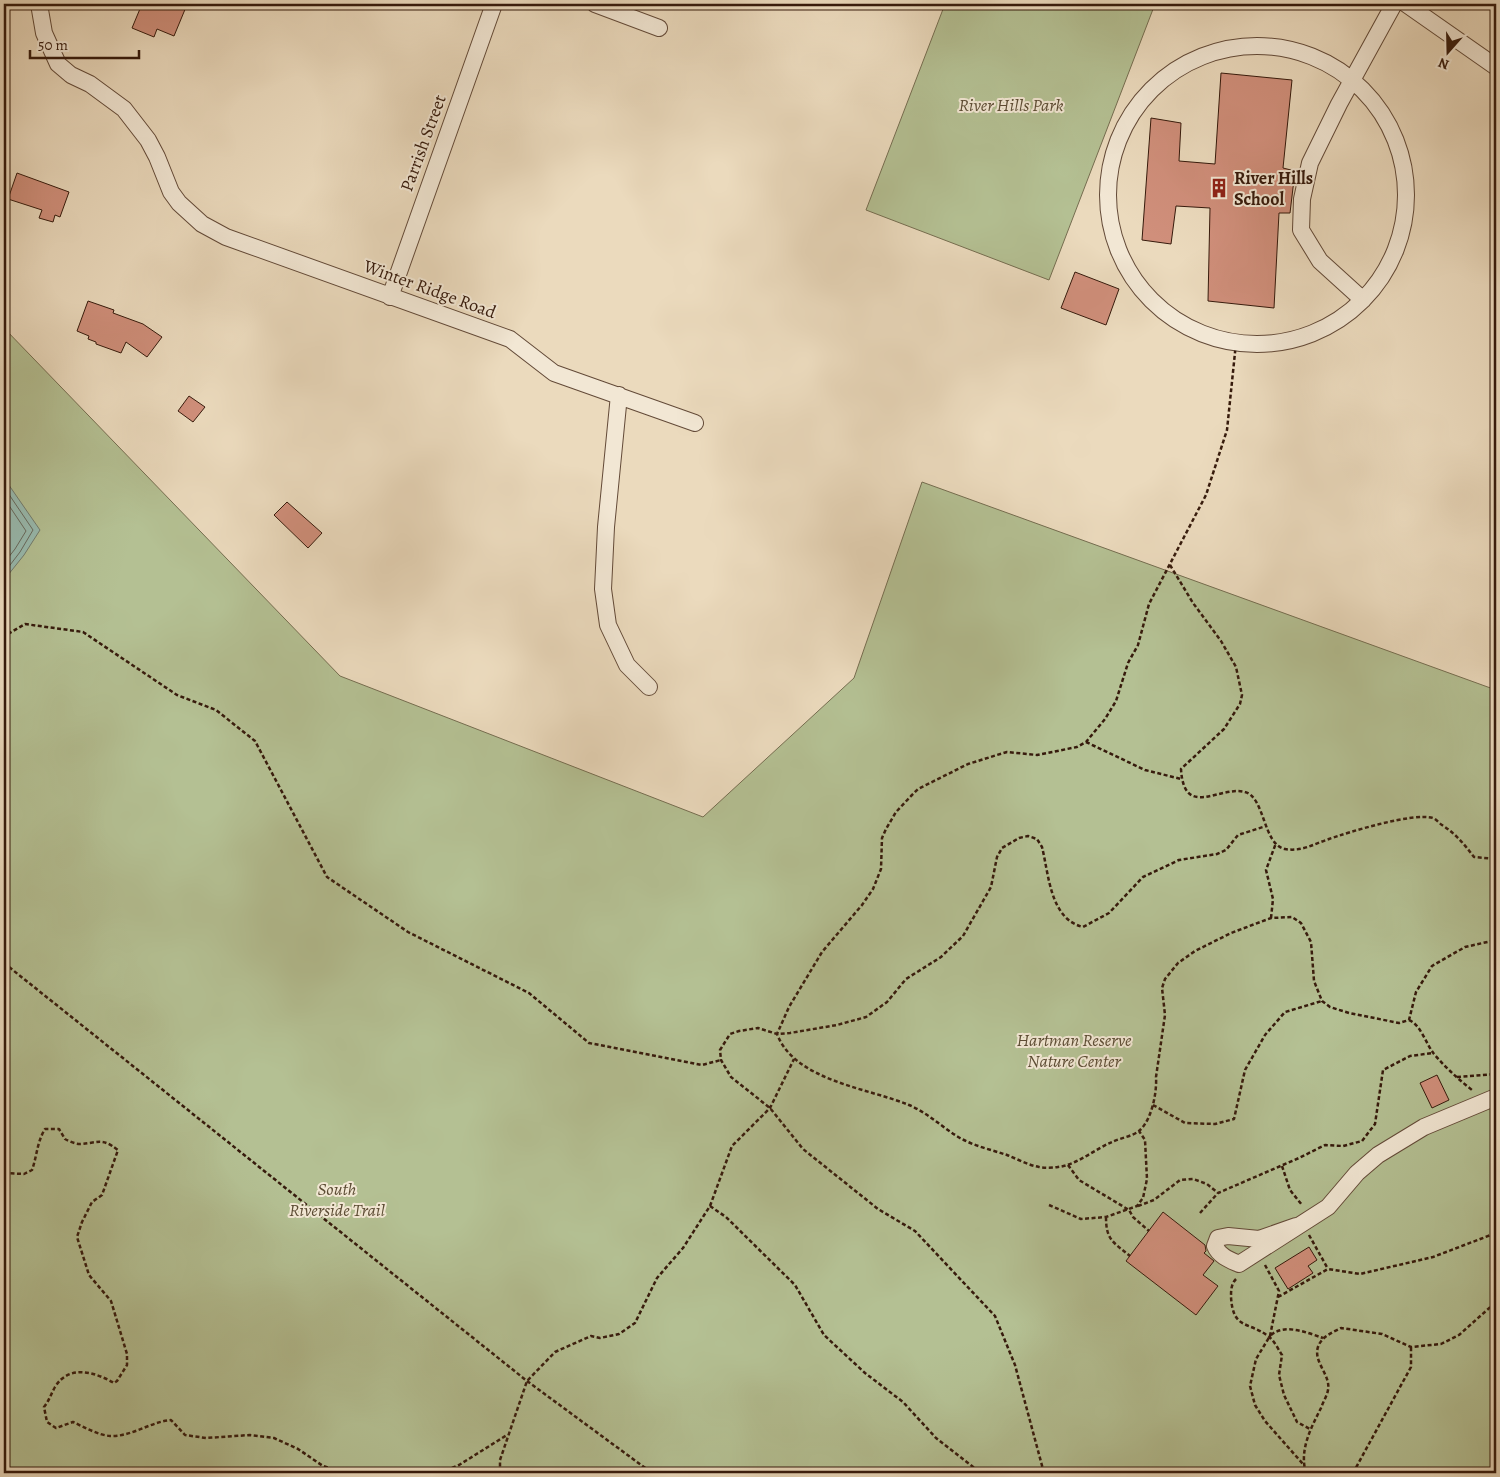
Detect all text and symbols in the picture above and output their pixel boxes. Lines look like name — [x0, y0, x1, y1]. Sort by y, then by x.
scale bar — [30, 28, 139, 60]
north arrow — [1422, 28, 1472, 78]
text: 50 m — [38, 35, 68, 55]
text: N — [1436, 53, 1452, 74]
street label: Parrish Street — [394, 91, 452, 195]
park label: River Hills Park — [958, 93, 1064, 117]
place label: River Hills School — [1234, 166, 1313, 211]
building icon: River Hills School — [1208, 177, 1230, 199]
street label: Winter Ridge Road — [360, 254, 500, 324]
park label: Hartman Reserve Nature Center — [1016, 1028, 1132, 1073]
park label: South Riverside Trail — [289, 1177, 386, 1222]

